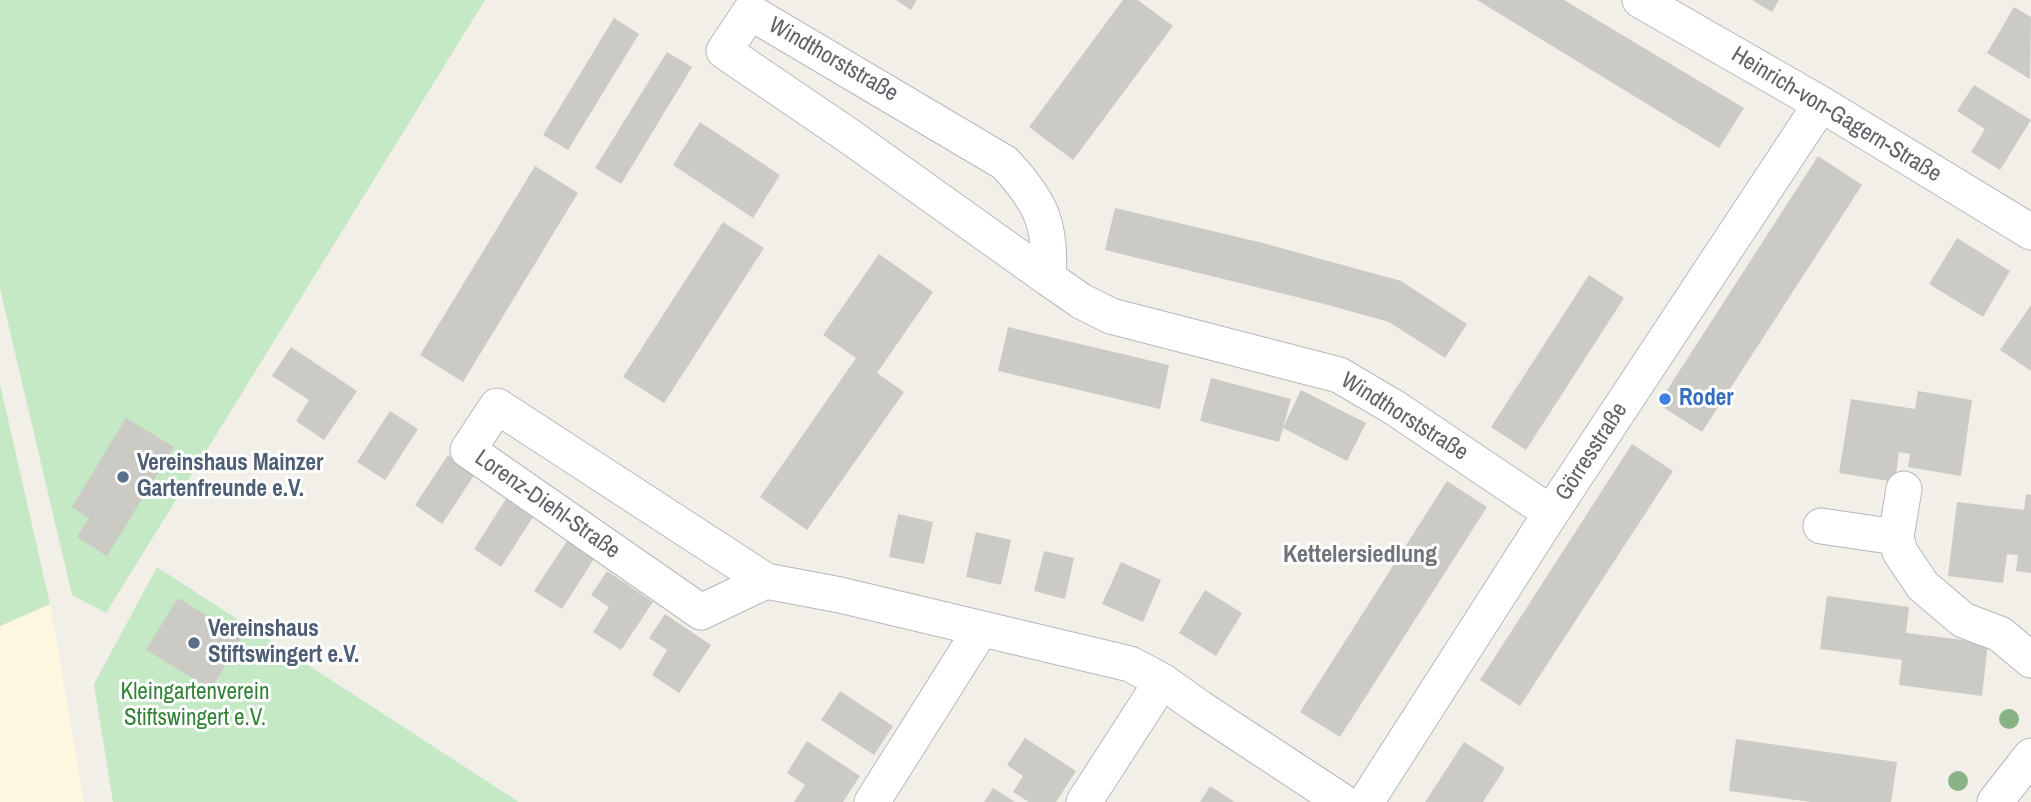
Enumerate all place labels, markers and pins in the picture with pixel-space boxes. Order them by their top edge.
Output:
place label: Roder [1679,385,1733,413]
marker: Roder [1657,391,1673,407]
place label: Vereinshaus Mainzer Gartenfreunde e.V. [137,450,323,504]
marker: Vereinshaus Mainzer Gartenfreunde e.V. [115,469,131,485]
place label: Vereinshaus Stiftswingert e.V. [208,616,359,670]
marker: Vereinshaus Stiftswingert e.V. [186,635,202,651]

